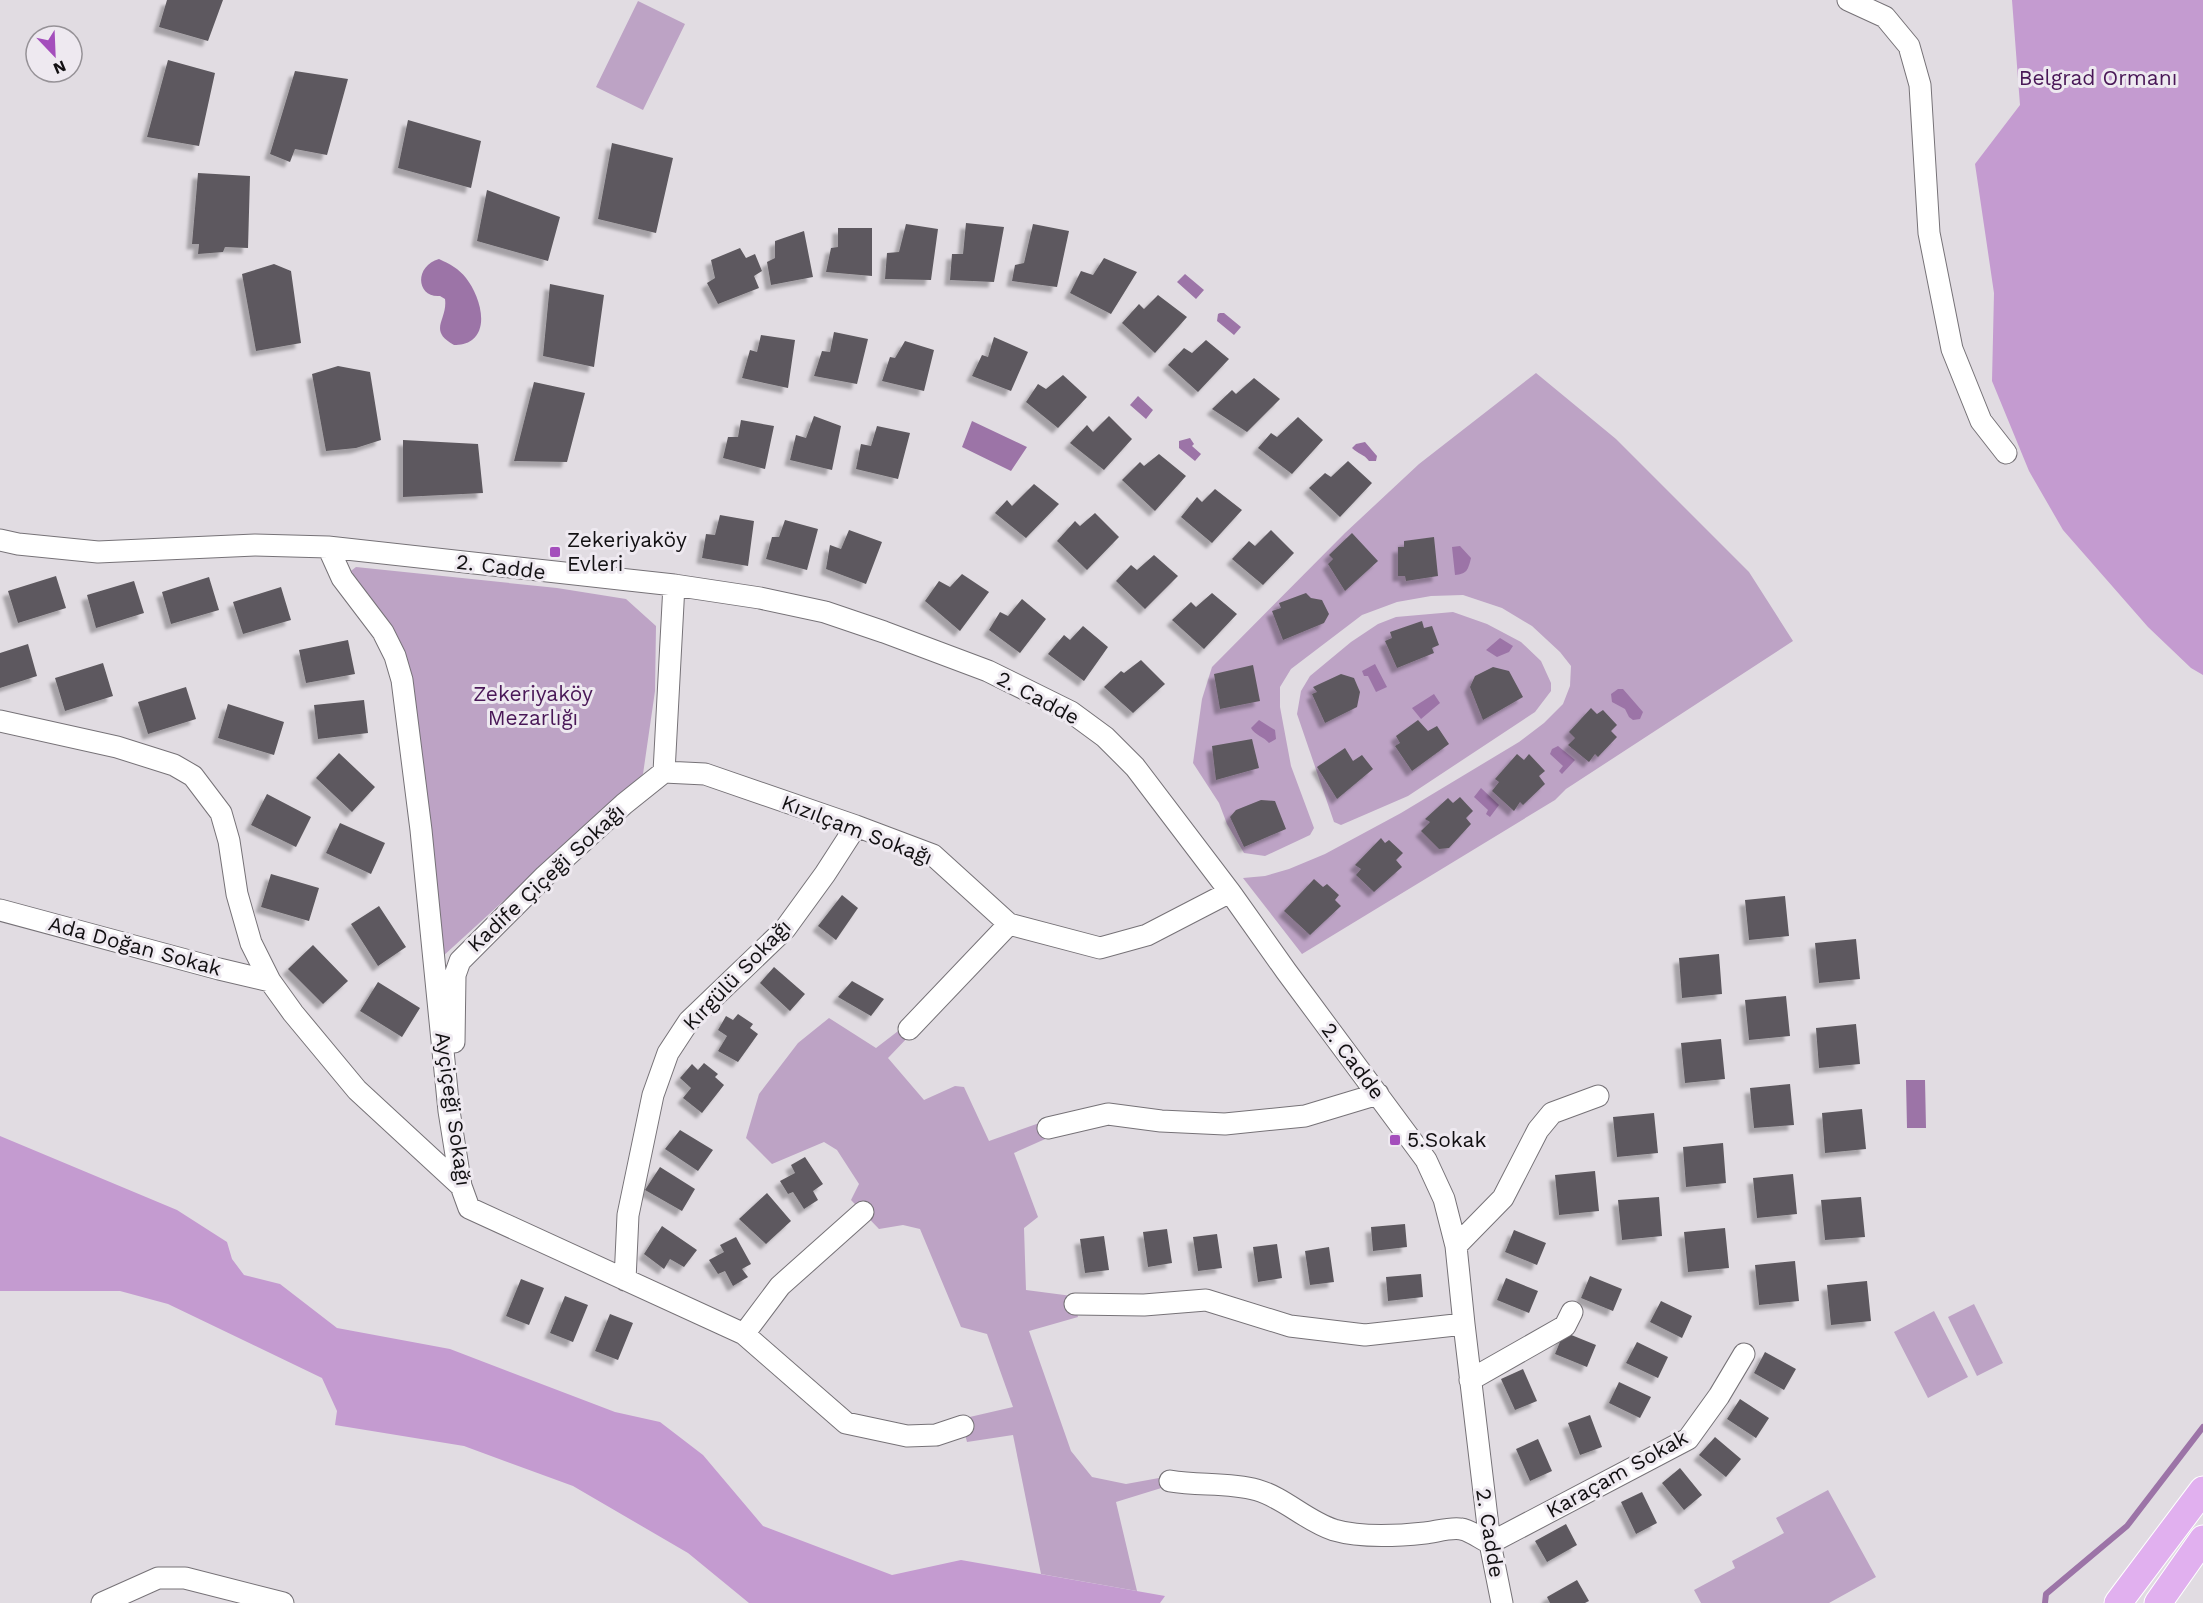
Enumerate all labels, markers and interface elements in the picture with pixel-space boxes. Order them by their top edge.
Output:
north arrow [24,24,84,84]
text: N [50,56,69,78]
park label: Belgrad Ormanı [2019,65,2177,90]
place label: Zekeriyaköy Evleri [567,527,687,576]
marker: Zekeriyaköy Evleri [548,545,562,559]
street label: 2. Cadde [455,549,547,584]
street label: 2. Cadde [993,665,1084,730]
park label: Zekeriyaköy Mezarlığı [473,681,593,730]
street label: Kızılçam Sokağı [778,789,936,870]
street label: Kadife Çiçeği Sokağı [462,798,629,957]
street label: Ada Doğan Sokak [46,910,224,981]
street label: Kırgülü Sokağı [677,914,796,1035]
street label: 2. Cadde [1316,1017,1390,1104]
street label: Ayçiçeği Sokağı [430,1030,477,1188]
place label: 5.Sokak [1407,1127,1486,1152]
marker: 5.Sokak [1388,1133,1402,1147]
street label: Karaçam Sokak [1542,1424,1692,1523]
street label: 2. Cadde [1471,1487,1510,1579]

